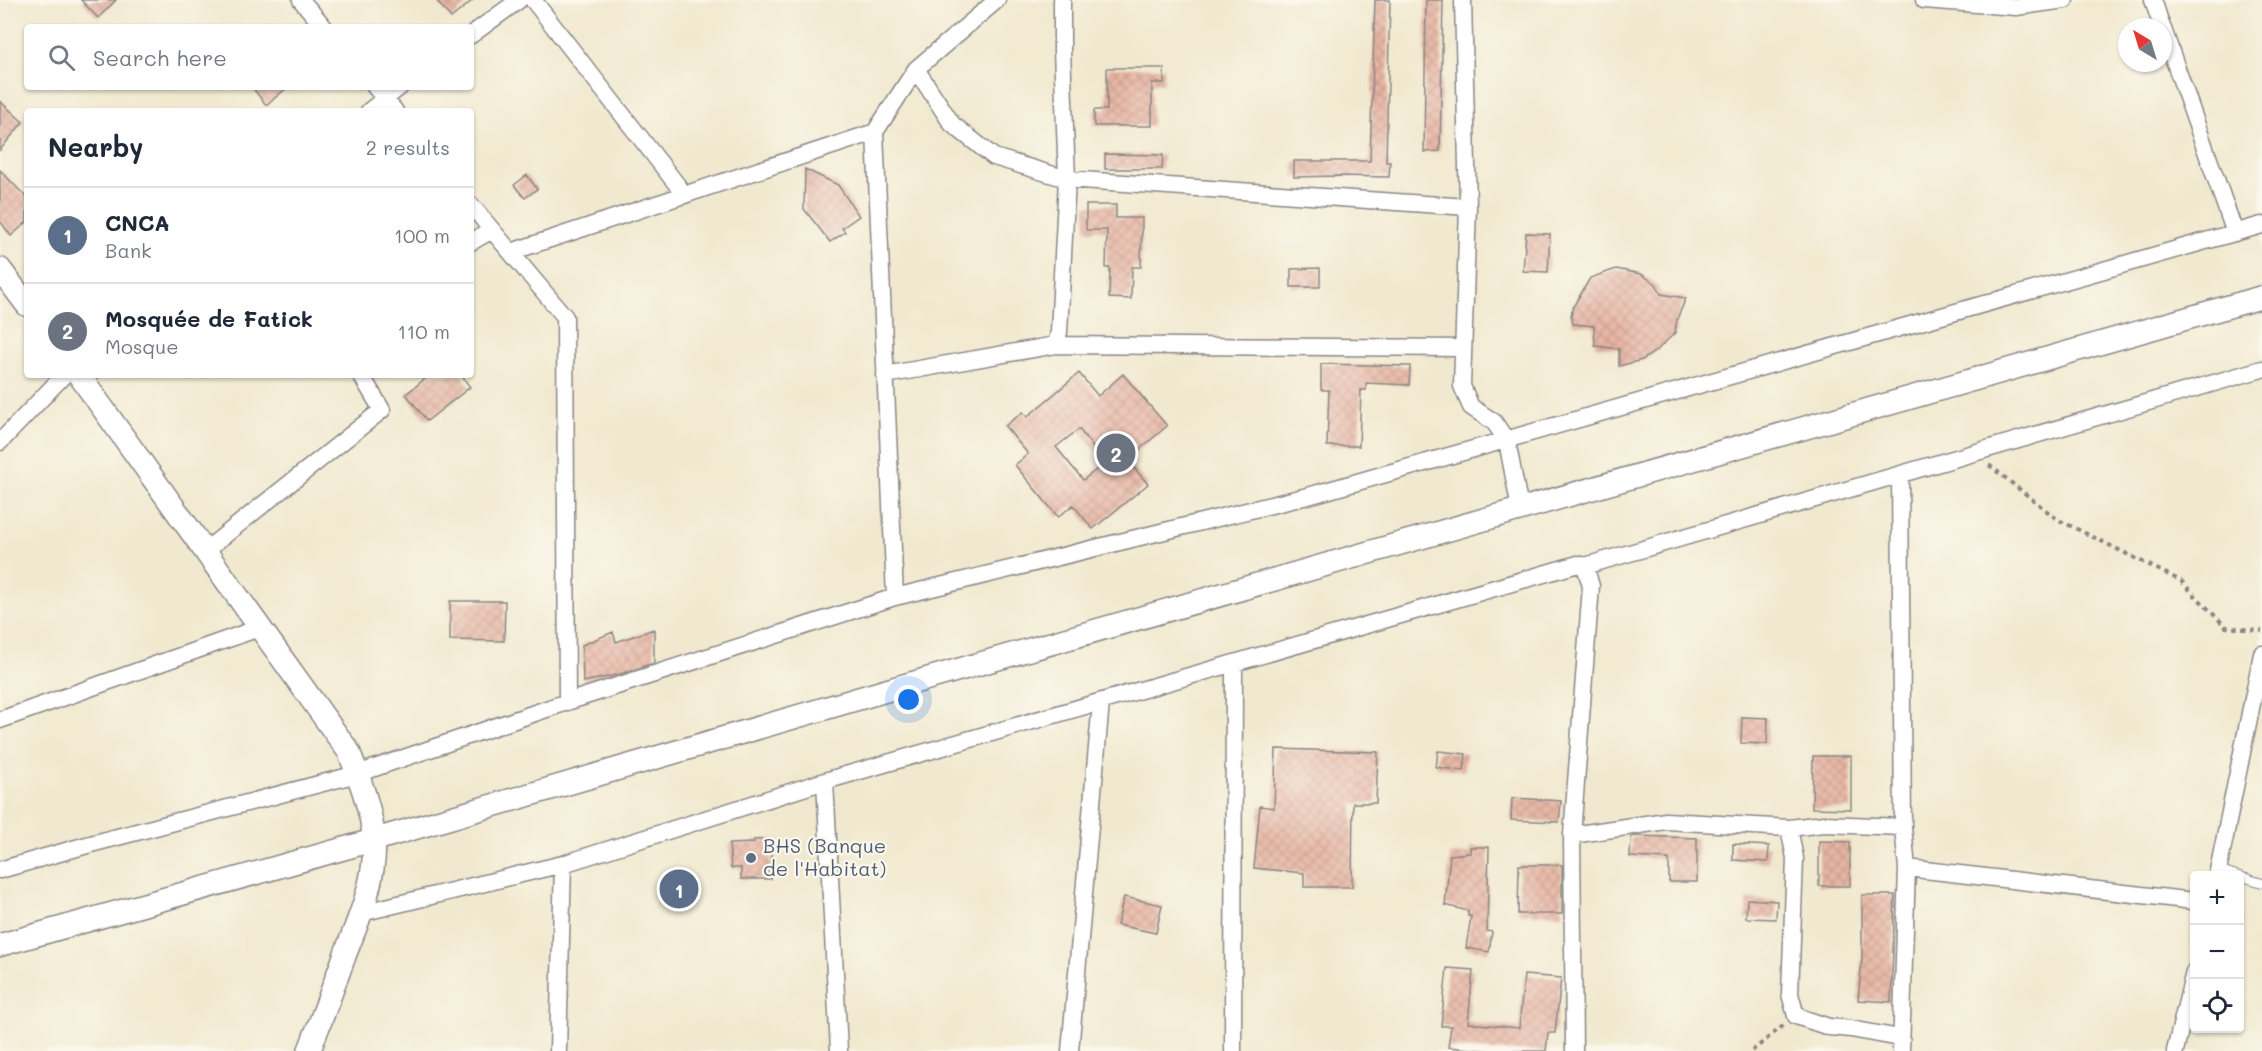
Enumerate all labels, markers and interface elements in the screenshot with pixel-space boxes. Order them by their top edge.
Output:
north arrow [2118,18,2172,72]
search box [24,24,474,90]
icon: search [45,41,78,74]
text: Search here [93,43,227,72]
text: Nearby [48,130,143,164]
text: 2 results [366,134,450,160]
text: CNCA [105,208,170,237]
text: 1 [63,222,72,248]
text: 100 m [394,222,450,248]
text: Bank [105,237,152,263]
text: Mosquée de Fatick [105,304,313,333]
text: 2 [62,318,73,344]
text: 110 m [397,318,450,344]
text: Mosque [105,333,179,359]
pin: 2 [1096,430,1136,476]
your location [894,685,923,714]
place label: BHS (Banque de l'Habitat) [763,832,886,881]
marker: BHS (Banque de l'Habitat) [744,851,758,865]
pin: 1 [660,866,698,912]
map controls [2190,871,2244,1033]
button: + [2190,871,2244,925]
button: − [2190,925,2244,979]
button: locate [2190,979,2244,1033]

